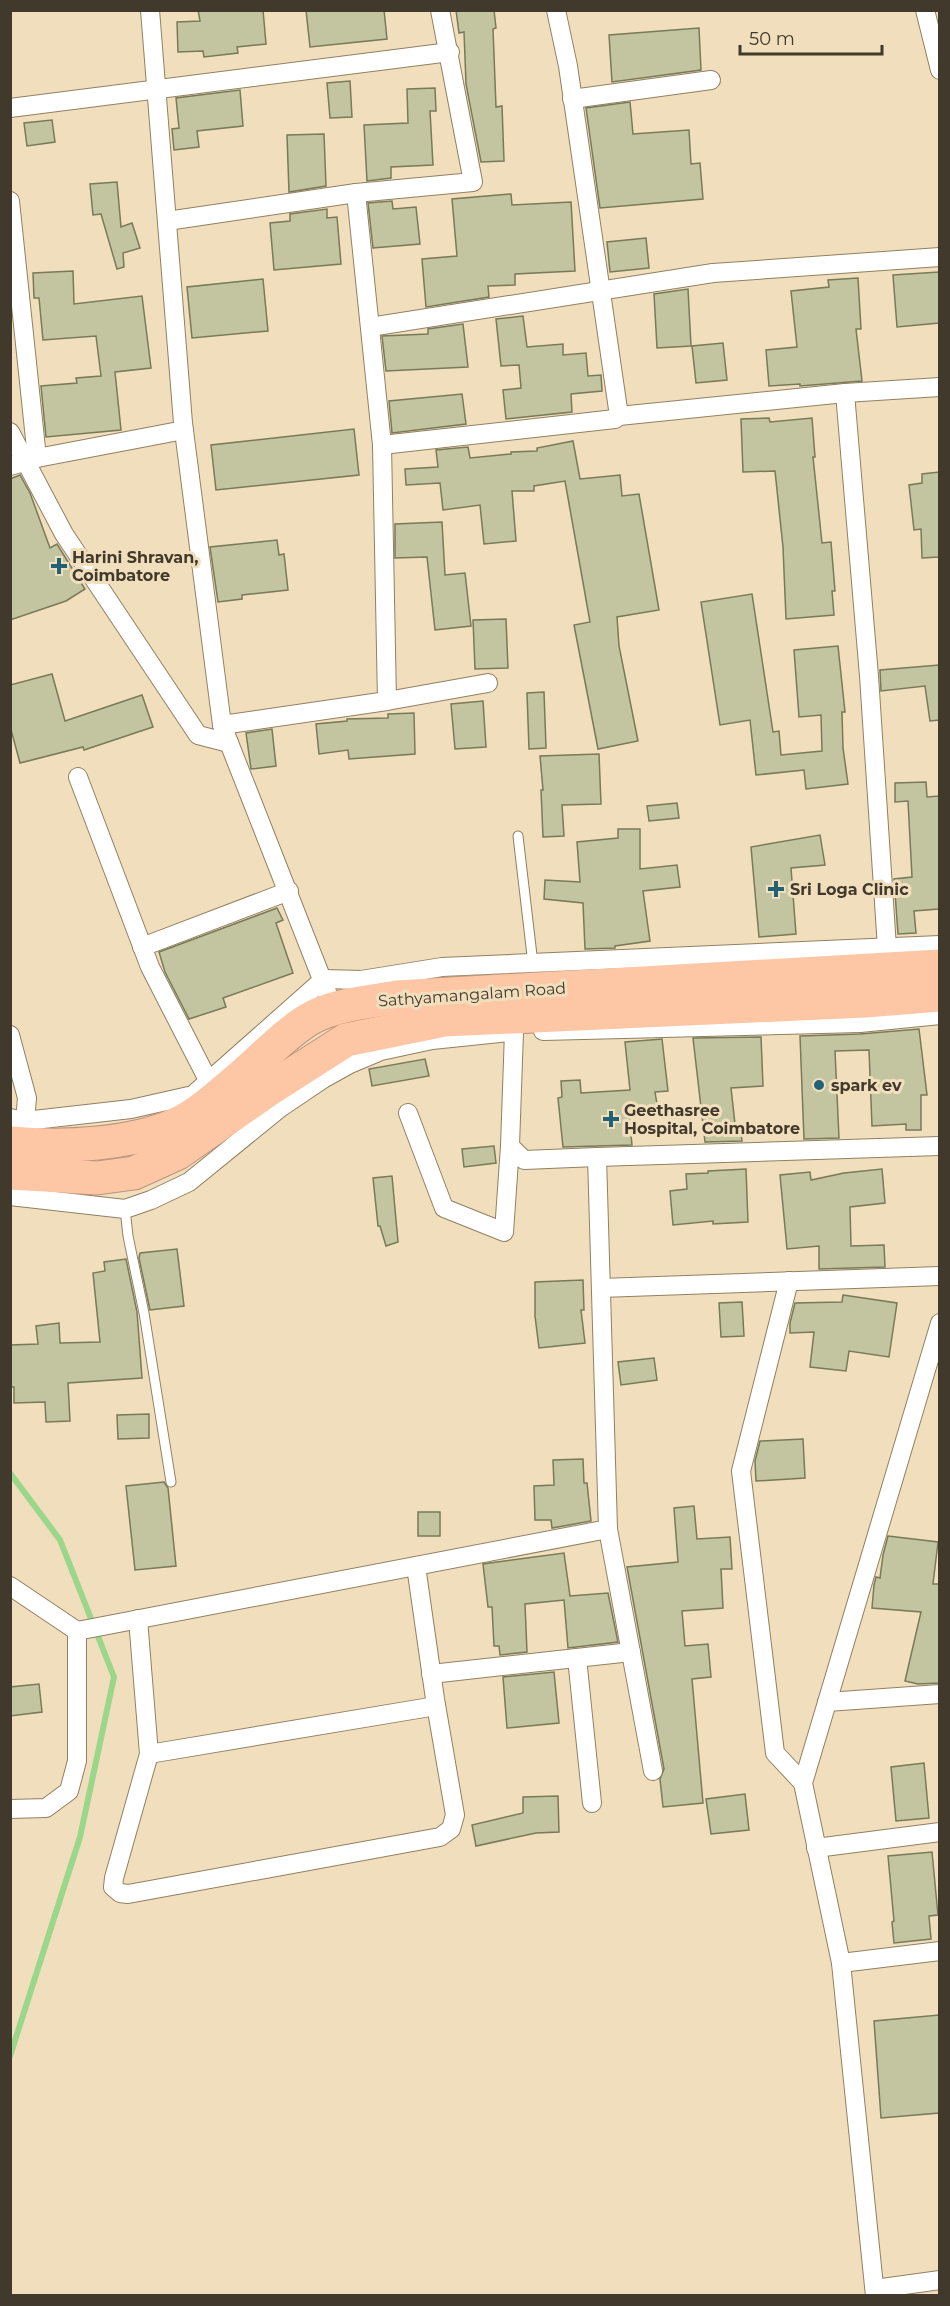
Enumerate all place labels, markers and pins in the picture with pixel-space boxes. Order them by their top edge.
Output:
place label: Harini Shravan, Coimbatore [72,548,198,585]
marker: Harini Shravan, Coimbatore [50,557,68,575]
marker: Sri Loga Clinic [767,880,785,898]
place label: Sri Loga Clinic [790,880,909,899]
place label: spark ev [831,1076,902,1095]
marker: spark ev [812,1078,826,1092]
place label: Geethasree Hospital, Coimbatore [624,1101,800,1138]
marker: Geethasree Hospital, Coimbatore [602,1110,620,1128]

